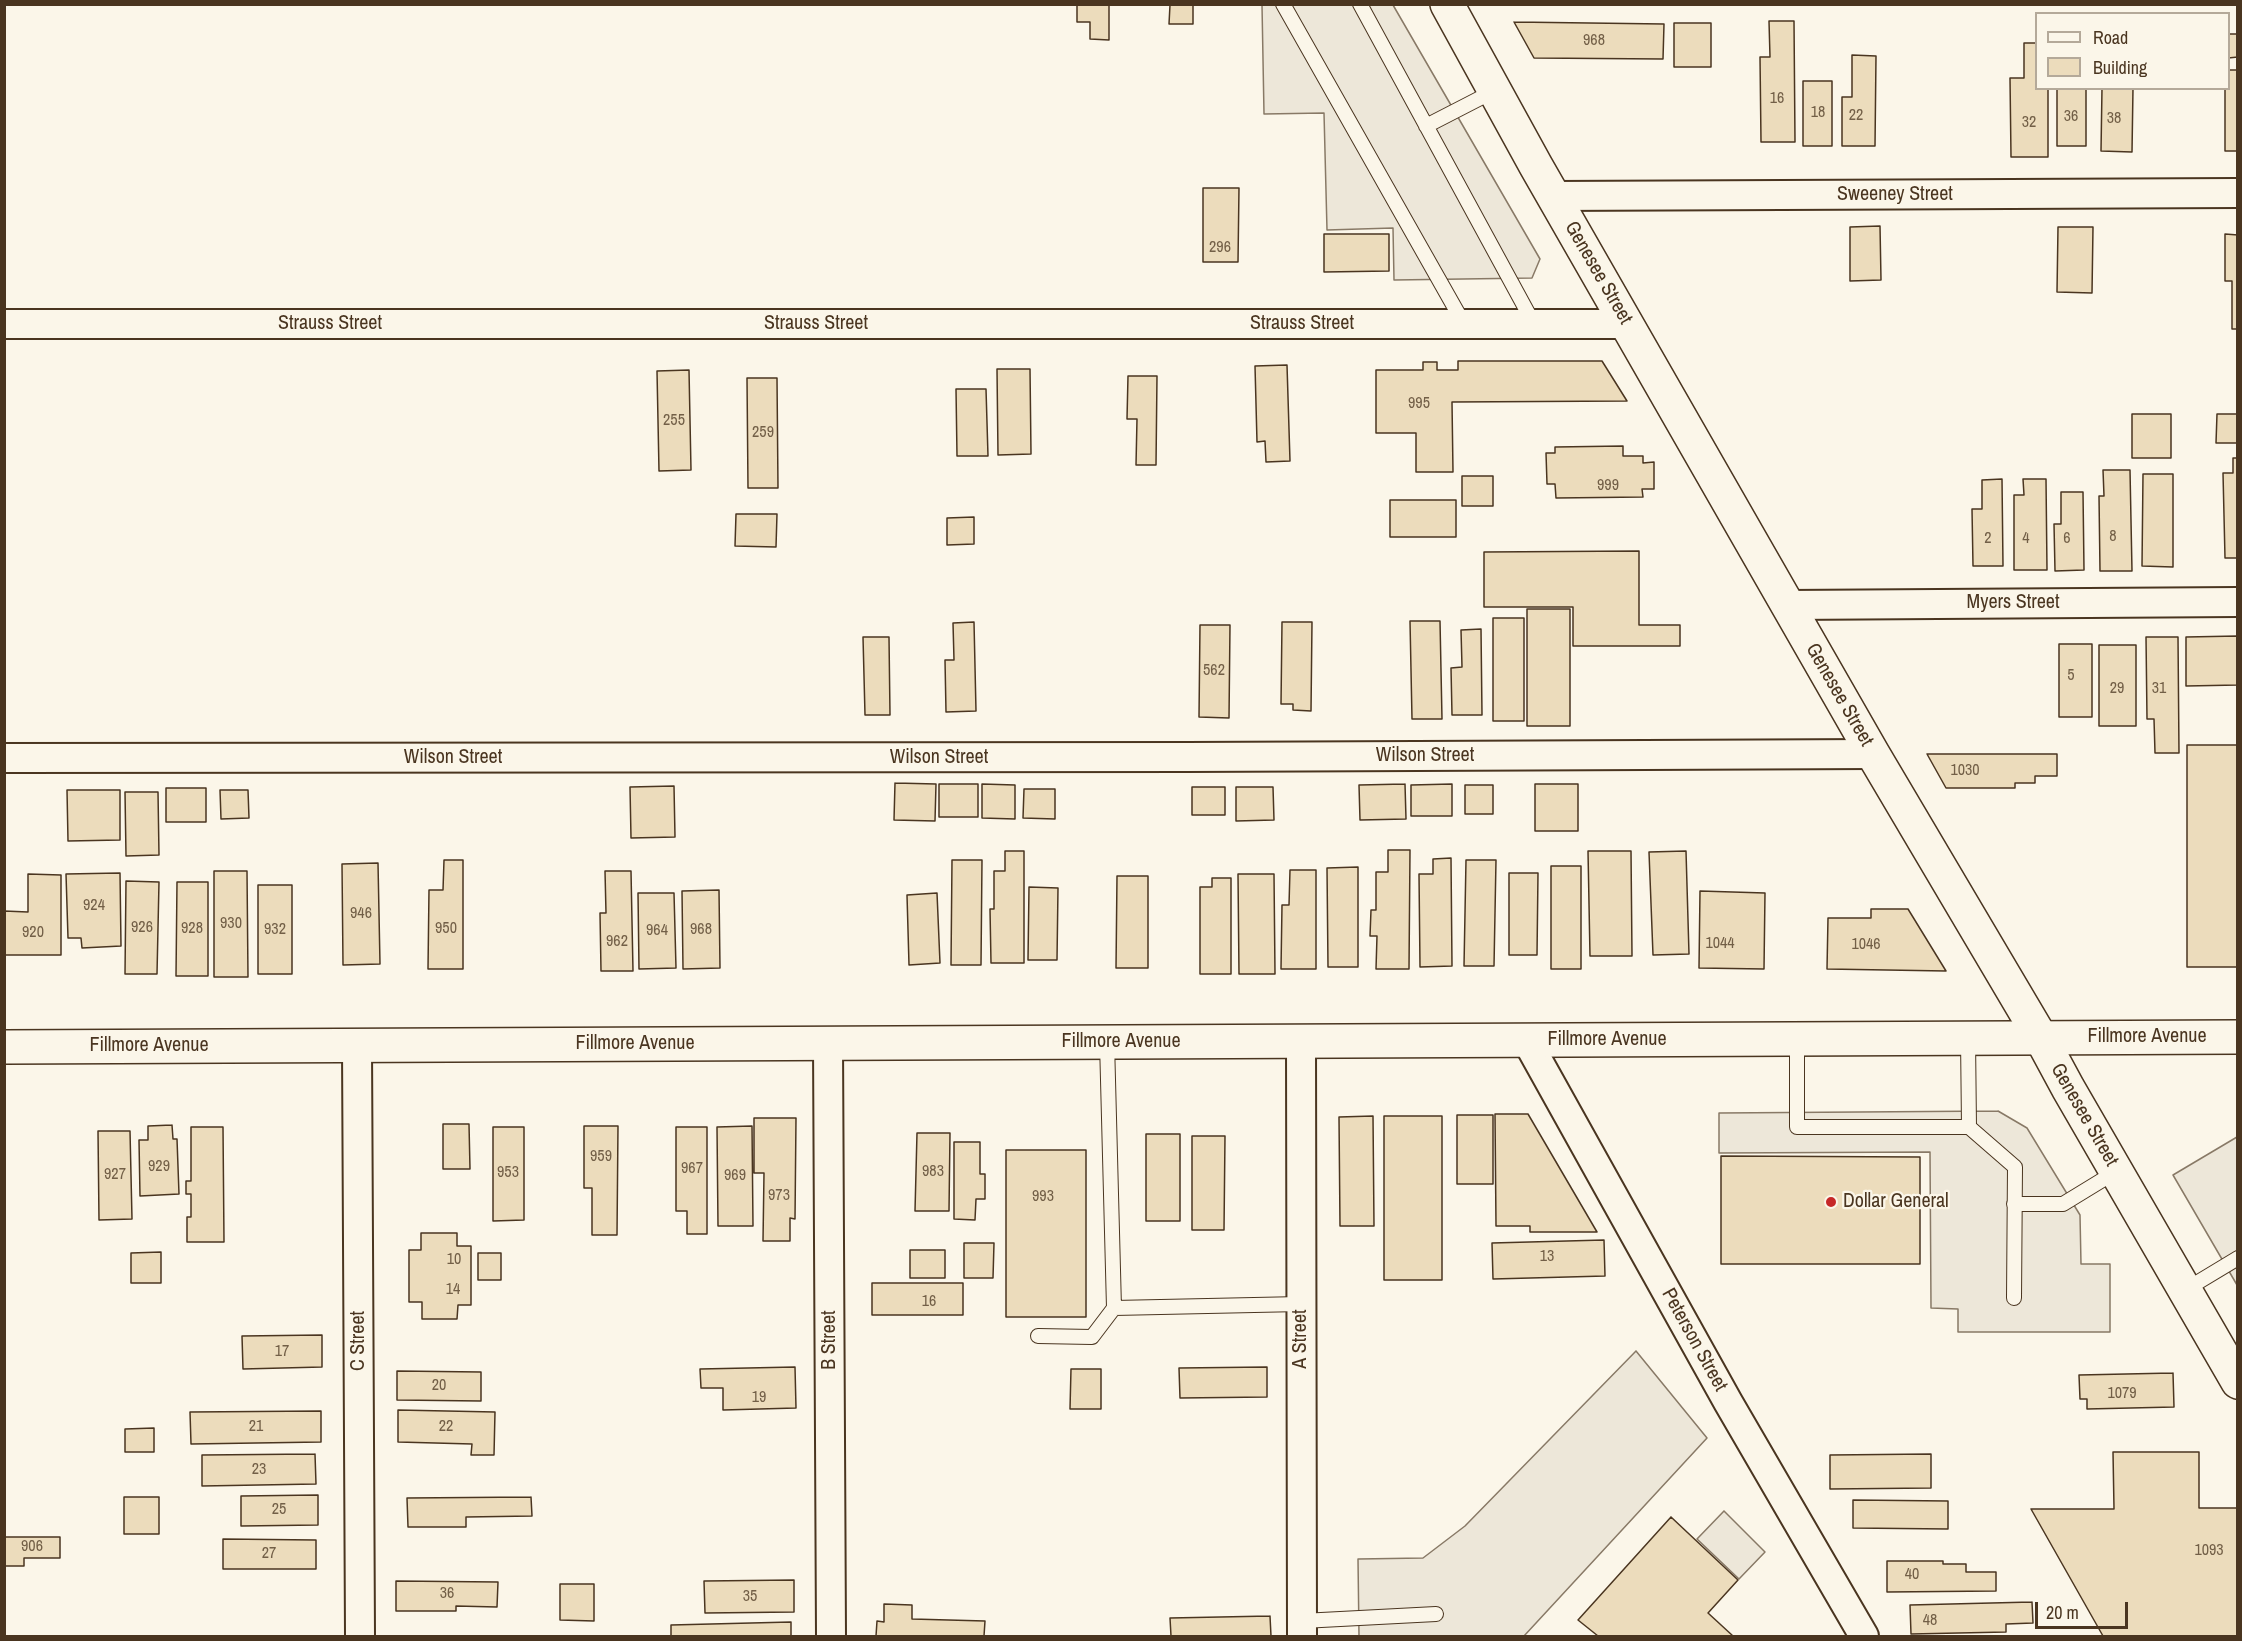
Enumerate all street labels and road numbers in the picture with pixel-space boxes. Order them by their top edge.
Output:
street label: Sweeney Street [1837,183,1953,207]
street label: Genesee Street [1559,217,1637,329]
street label: Strauss Street [278,312,382,336]
street label: Strauss Street [764,312,868,336]
street label: Strauss Street [1250,312,1354,336]
street label: Myers Street [1967,591,2059,615]
street label: Genesee Street [1800,639,1878,751]
street label: Wilson Street [1376,744,1474,768]
street label: Wilson Street [404,746,502,770]
street label: Wilson Street [890,746,988,770]
street label: Fillmore Avenue [2087,1025,2207,1049]
street label: Fillmore Avenue [1547,1028,1667,1052]
street label: Fillmore Avenue [1061,1030,1181,1054]
street label: Fillmore Avenue [575,1032,695,1056]
street label: Fillmore Avenue [89,1034,209,1058]
street label: Genesee Street [2045,1059,2123,1171]
street label: Peterson Street [1656,1284,1732,1396]
street label: A Street [1289,1309,1313,1369]
street label: B Street [818,1310,842,1370]
street label: C Street [347,1311,371,1371]

